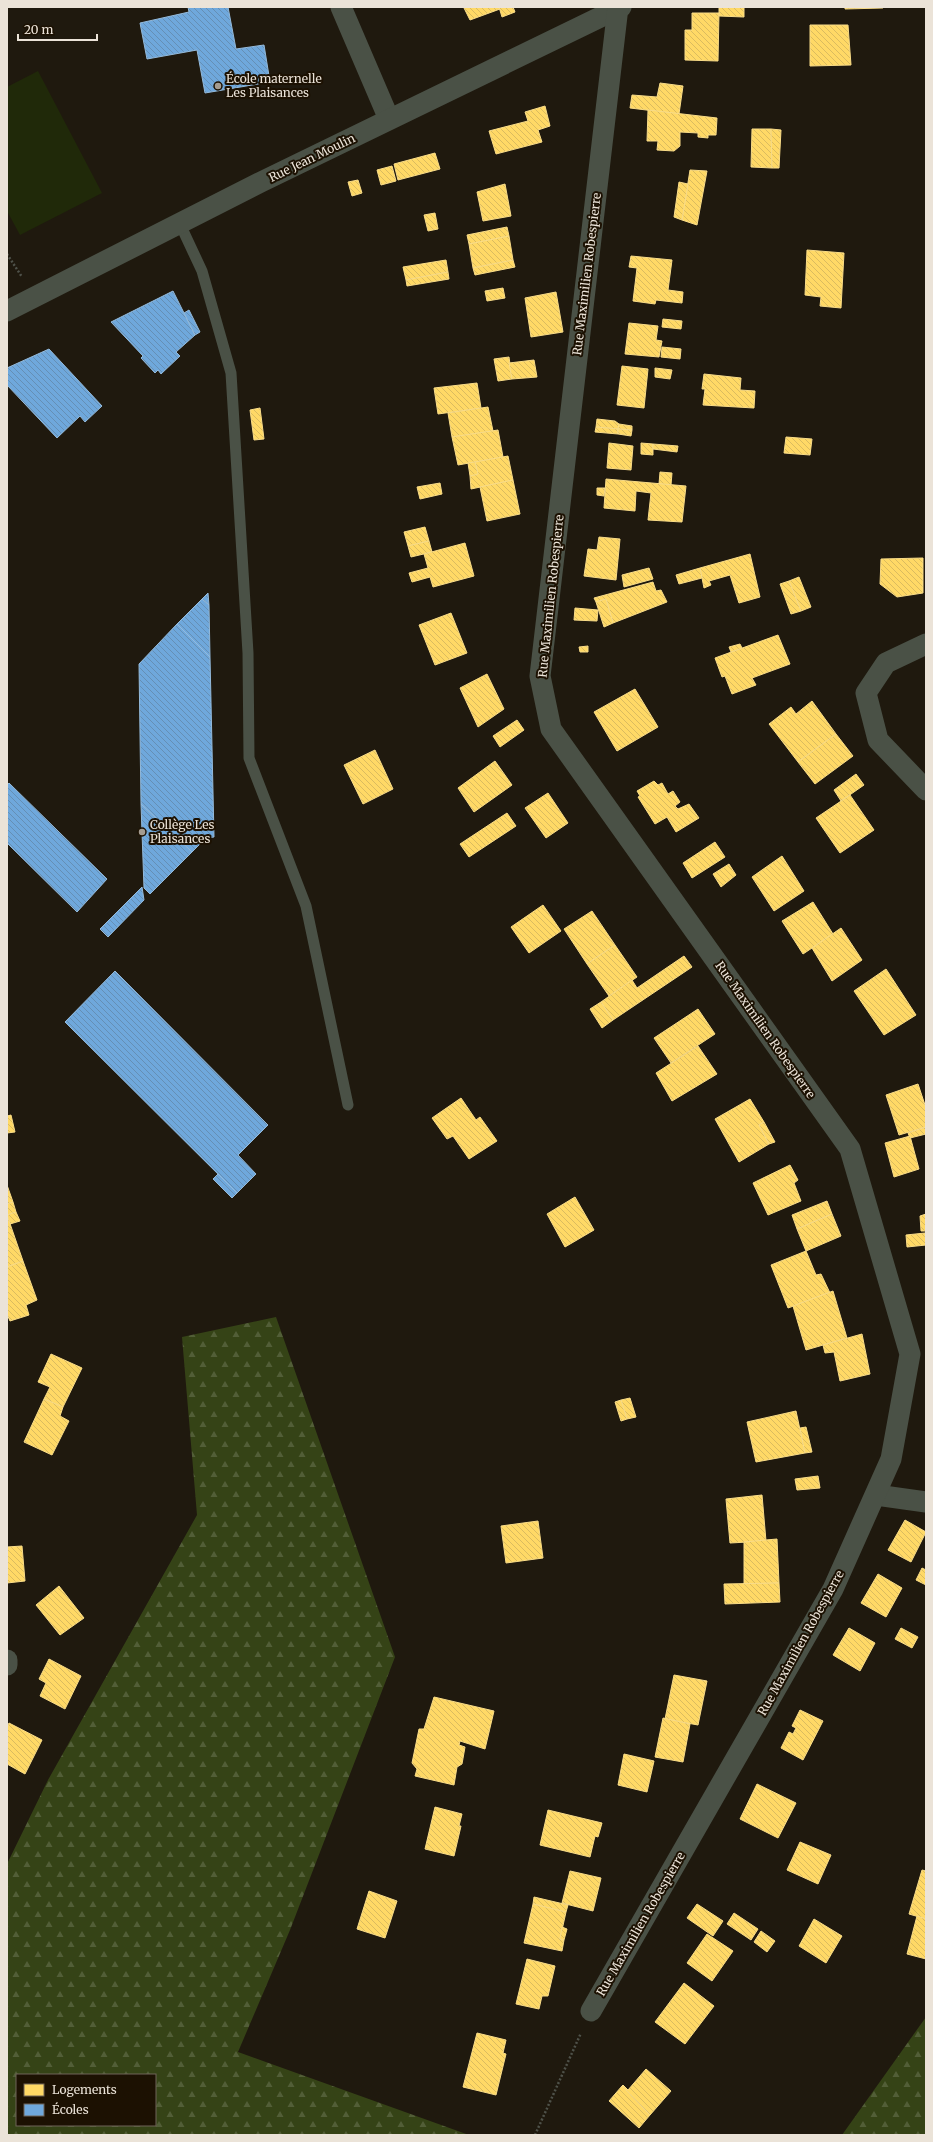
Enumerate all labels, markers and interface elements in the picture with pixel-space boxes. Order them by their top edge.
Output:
scale bar [18,16,97,42]
text: 20 m [24,22,53,37]
place label: École maternelle Les Plaisances [226,71,322,100]
marker: École maternelle Les Plaisances [213,81,223,91]
street label: Rue Jean Moulin [266,130,357,185]
street label: Rue Maximilien Robespierre [569,192,604,356]
street label: Rue Maximilien Robespierre [534,514,567,678]
place label: Collège Les Plaisances [150,817,215,846]
marker: Collège Les Plaisances [137,827,147,837]
street label: Rue Maximilien Robespierre [712,958,819,1101]
street label: Rue Maximilien Robespierre [754,1567,847,1718]
street label: Rue Maximilien Robespierre [593,1849,688,1998]
legend [16,2074,156,2126]
text: Logements [52,2082,117,2097]
text: Écoles [52,2102,89,2117]

